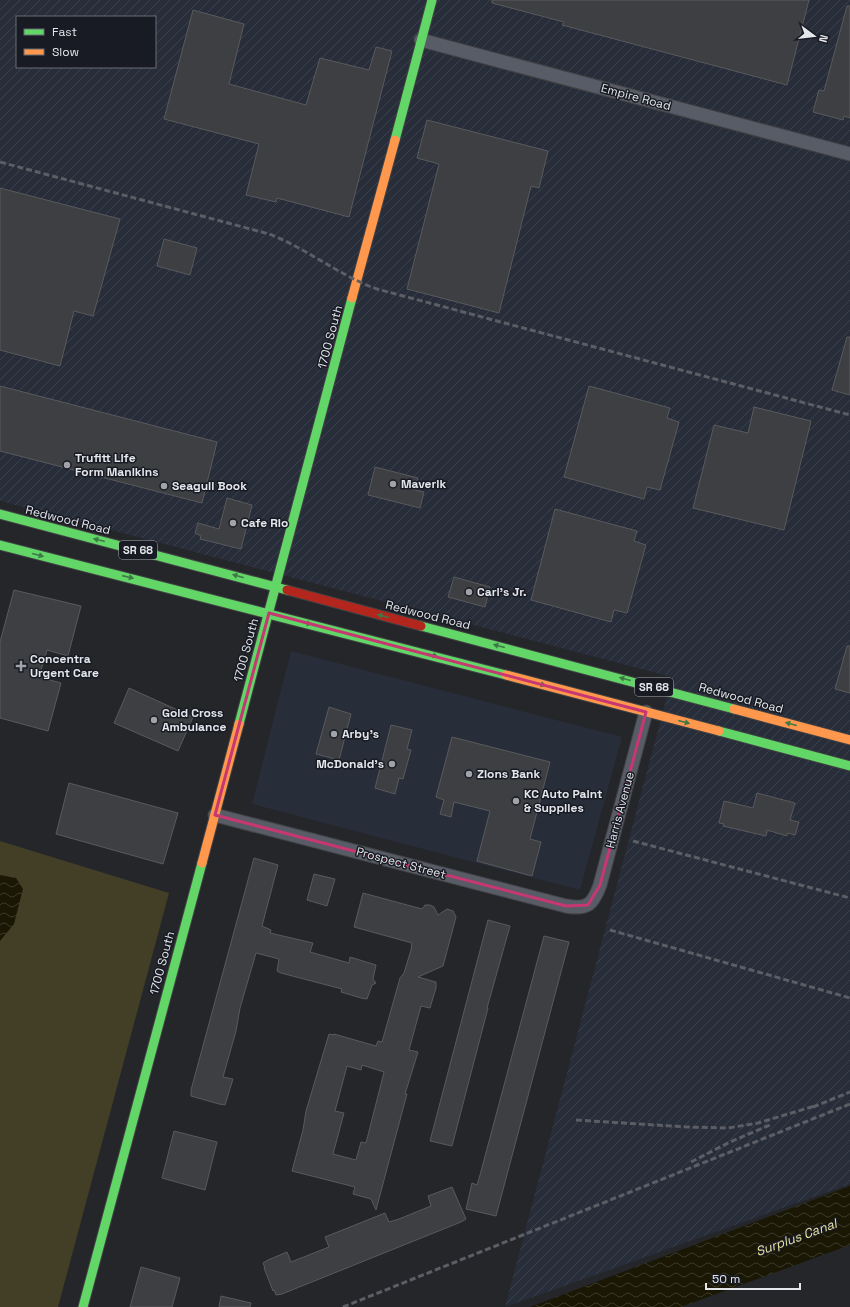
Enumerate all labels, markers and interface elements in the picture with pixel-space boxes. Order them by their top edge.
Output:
legend [16,16,156,68]
north arrow [794,16,834,56]
text: Fast [52,24,77,40]
text: N [816,33,831,44]
text: Slow [52,44,79,60]
street label: Empire Road [599,80,673,114]
street label: 1700 South [314,303,346,371]
place label: Trufitt Life Form Manikins [75,450,159,480]
marker: Trufitt Life Form Manikins [62,460,72,470]
place label: Maverik [401,476,446,492]
place label: Seagull Book [172,478,247,494]
marker: Maverik [388,479,398,489]
marker: Seagull Book [159,481,169,491]
street label: Redwood Road [24,502,112,538]
place label: Cafe Rio [241,515,288,531]
marker: Cafe Rio [228,518,238,528]
one-way arrow [92,537,104,543]
road number: SR 68 [119,541,157,559]
one-way arrow [31,552,44,558]
one-way arrow [232,573,244,579]
one-way arrow [122,575,134,581]
place label: Carl's Jr. [477,584,527,600]
marker: Carl's Jr. [464,587,474,597]
street label: Redwood Road [384,597,472,633]
one-way arrow [377,613,389,619]
street label: 1700 South [230,616,262,684]
one-way arrow [300,620,312,626]
one-way arrow [493,643,505,649]
place label: Concentra Urgent Care [30,651,99,681]
one-way arrow [426,653,438,659]
marker: Concentra Urgent Care [15,660,27,672]
one-way arrow [619,676,631,682]
road number: SR 68 [635,678,673,696]
street label: Redwood Road [697,679,785,717]
one-way arrow [534,681,546,687]
place label: Gold Cross Ambulance [162,705,226,735]
marker: Gold Cross Ambulance [149,715,159,725]
one-way arrow [678,719,690,725]
one-way arrow [785,721,797,727]
place label: Arby's [342,726,379,742]
marker: Arby's [329,729,339,739]
place label: McDonald's [316,756,384,772]
marker: McDonald's [387,759,397,769]
place label: Zions Bank [477,766,540,782]
marker: Zions Bank [464,769,474,779]
street label: Harris Avenue [602,770,638,850]
place label: KC Auto Paint & Supplies [524,786,602,816]
marker: KC Auto Paint & Supplies [511,796,521,806]
street label: Prospect Street [354,843,448,883]
street label: 1700 South [146,929,178,997]
water label: Surplus Canal [753,1214,841,1260]
scale bar [706,1265,800,1291]
text: 50 m [712,1271,740,1287]

